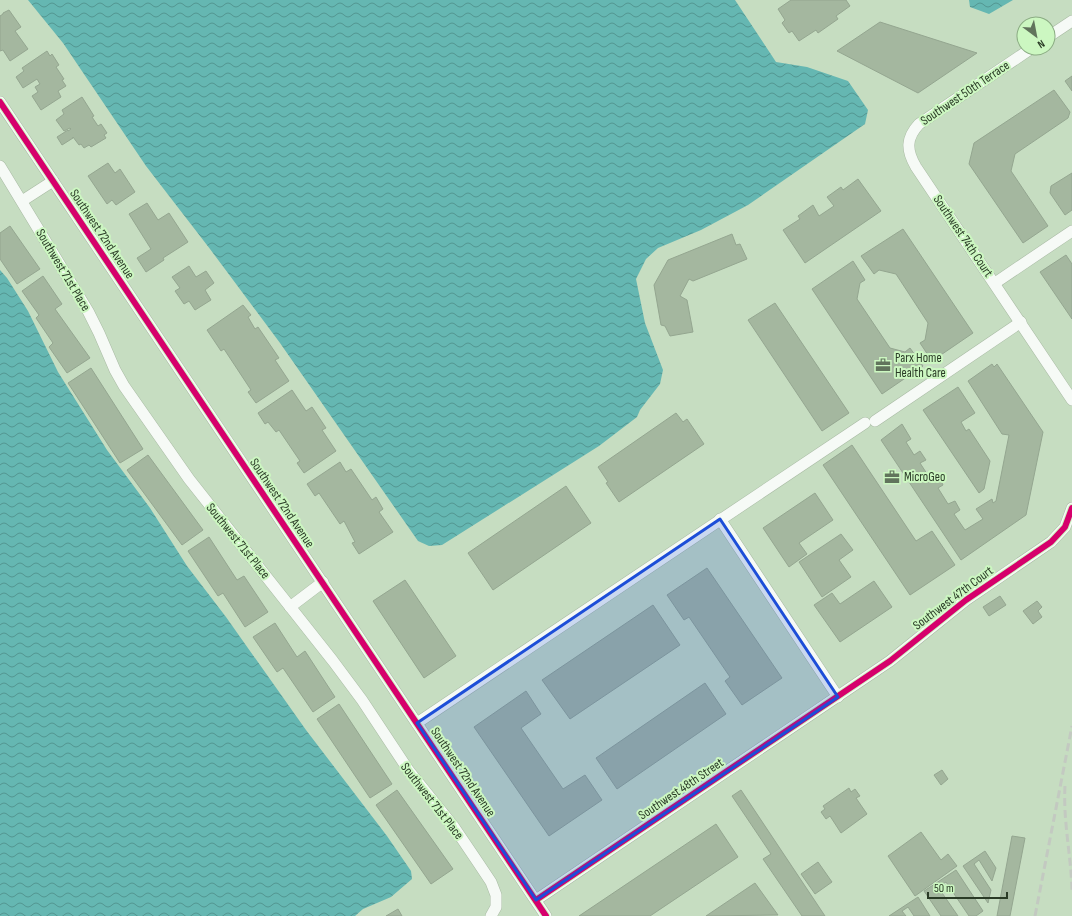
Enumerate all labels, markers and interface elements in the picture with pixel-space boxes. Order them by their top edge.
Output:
north arrow [1016,16,1056,56]
text: N [1035,37,1047,51]
street label: Southwest 50th Terrace [917,57,1013,129]
street label: Southwest 72nd Avenue [66,186,138,282]
street label: Southwest 74th Court [930,192,996,280]
street label: Southwest 71st Place [32,226,94,314]
place label: Parx Home Health Care [895,350,946,381]
office icon: Parx Home Health Care [874,356,892,374]
street label: Southwest 72nd Avenue [246,455,318,551]
office icon: MicroGeo [883,468,901,486]
place label: MicroGeo [904,469,945,485]
street label: Southwest 71st Place [203,500,273,582]
street label: Southwest 47th Court [910,563,996,633]
street label: Southwest 72nd Avenue [427,724,499,820]
street label: Southwest 48th Street [635,755,727,823]
street label: Southwest 71st Place [397,759,467,843]
scale bar [928,874,1007,900]
text: 50 m [934,881,954,896]

